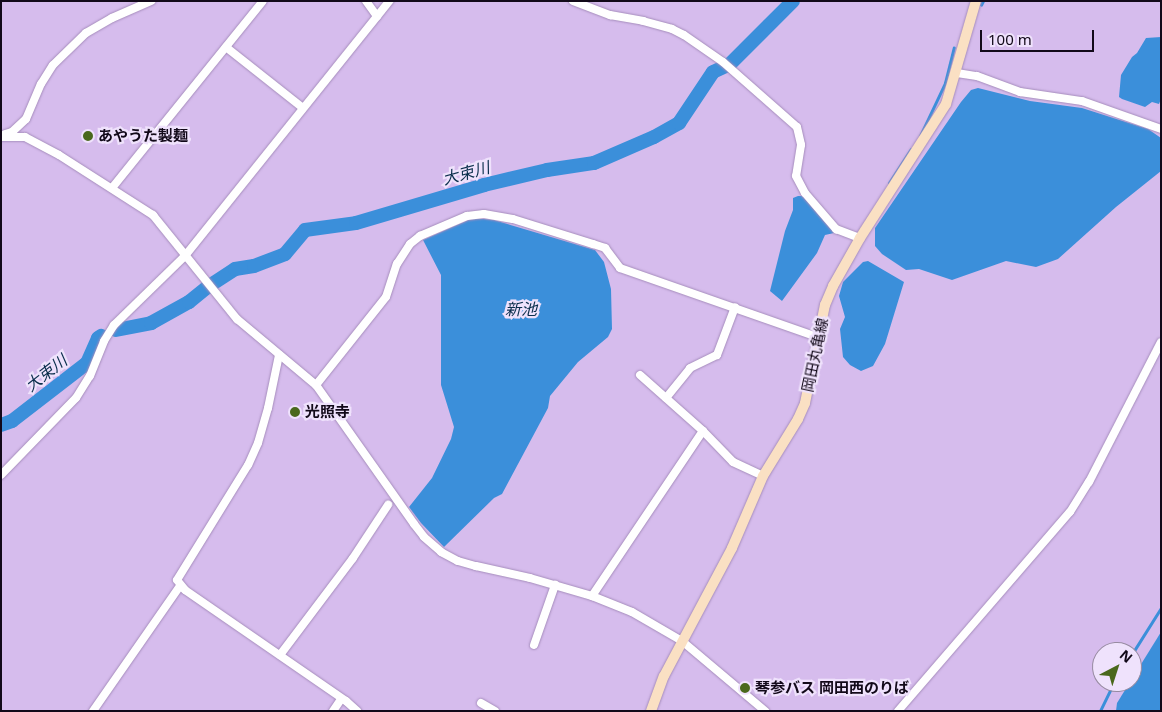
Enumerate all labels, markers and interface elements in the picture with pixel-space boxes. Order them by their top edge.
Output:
scale bar [982,20,1096,52]
text: 100 m [988,29,1032,49]
place label: あやうた製麺 [98,127,188,145]
marker: あやうた製麺 [82,130,94,142]
water label: 大束川 [440,158,492,188]
water label: 新池 [505,299,537,319]
street label: 岡田丸亀線 [798,316,832,394]
water label: 大束川 [21,351,71,395]
place label: 光照寺 [305,403,350,421]
marker: 光照寺 [289,406,301,418]
north arrow [1092,642,1142,692]
text: N [1116,645,1137,667]
place label: 琴参バス 岡田西のりば [755,679,909,697]
marker: 琴参バス 岡田西のりば [739,682,751,694]

